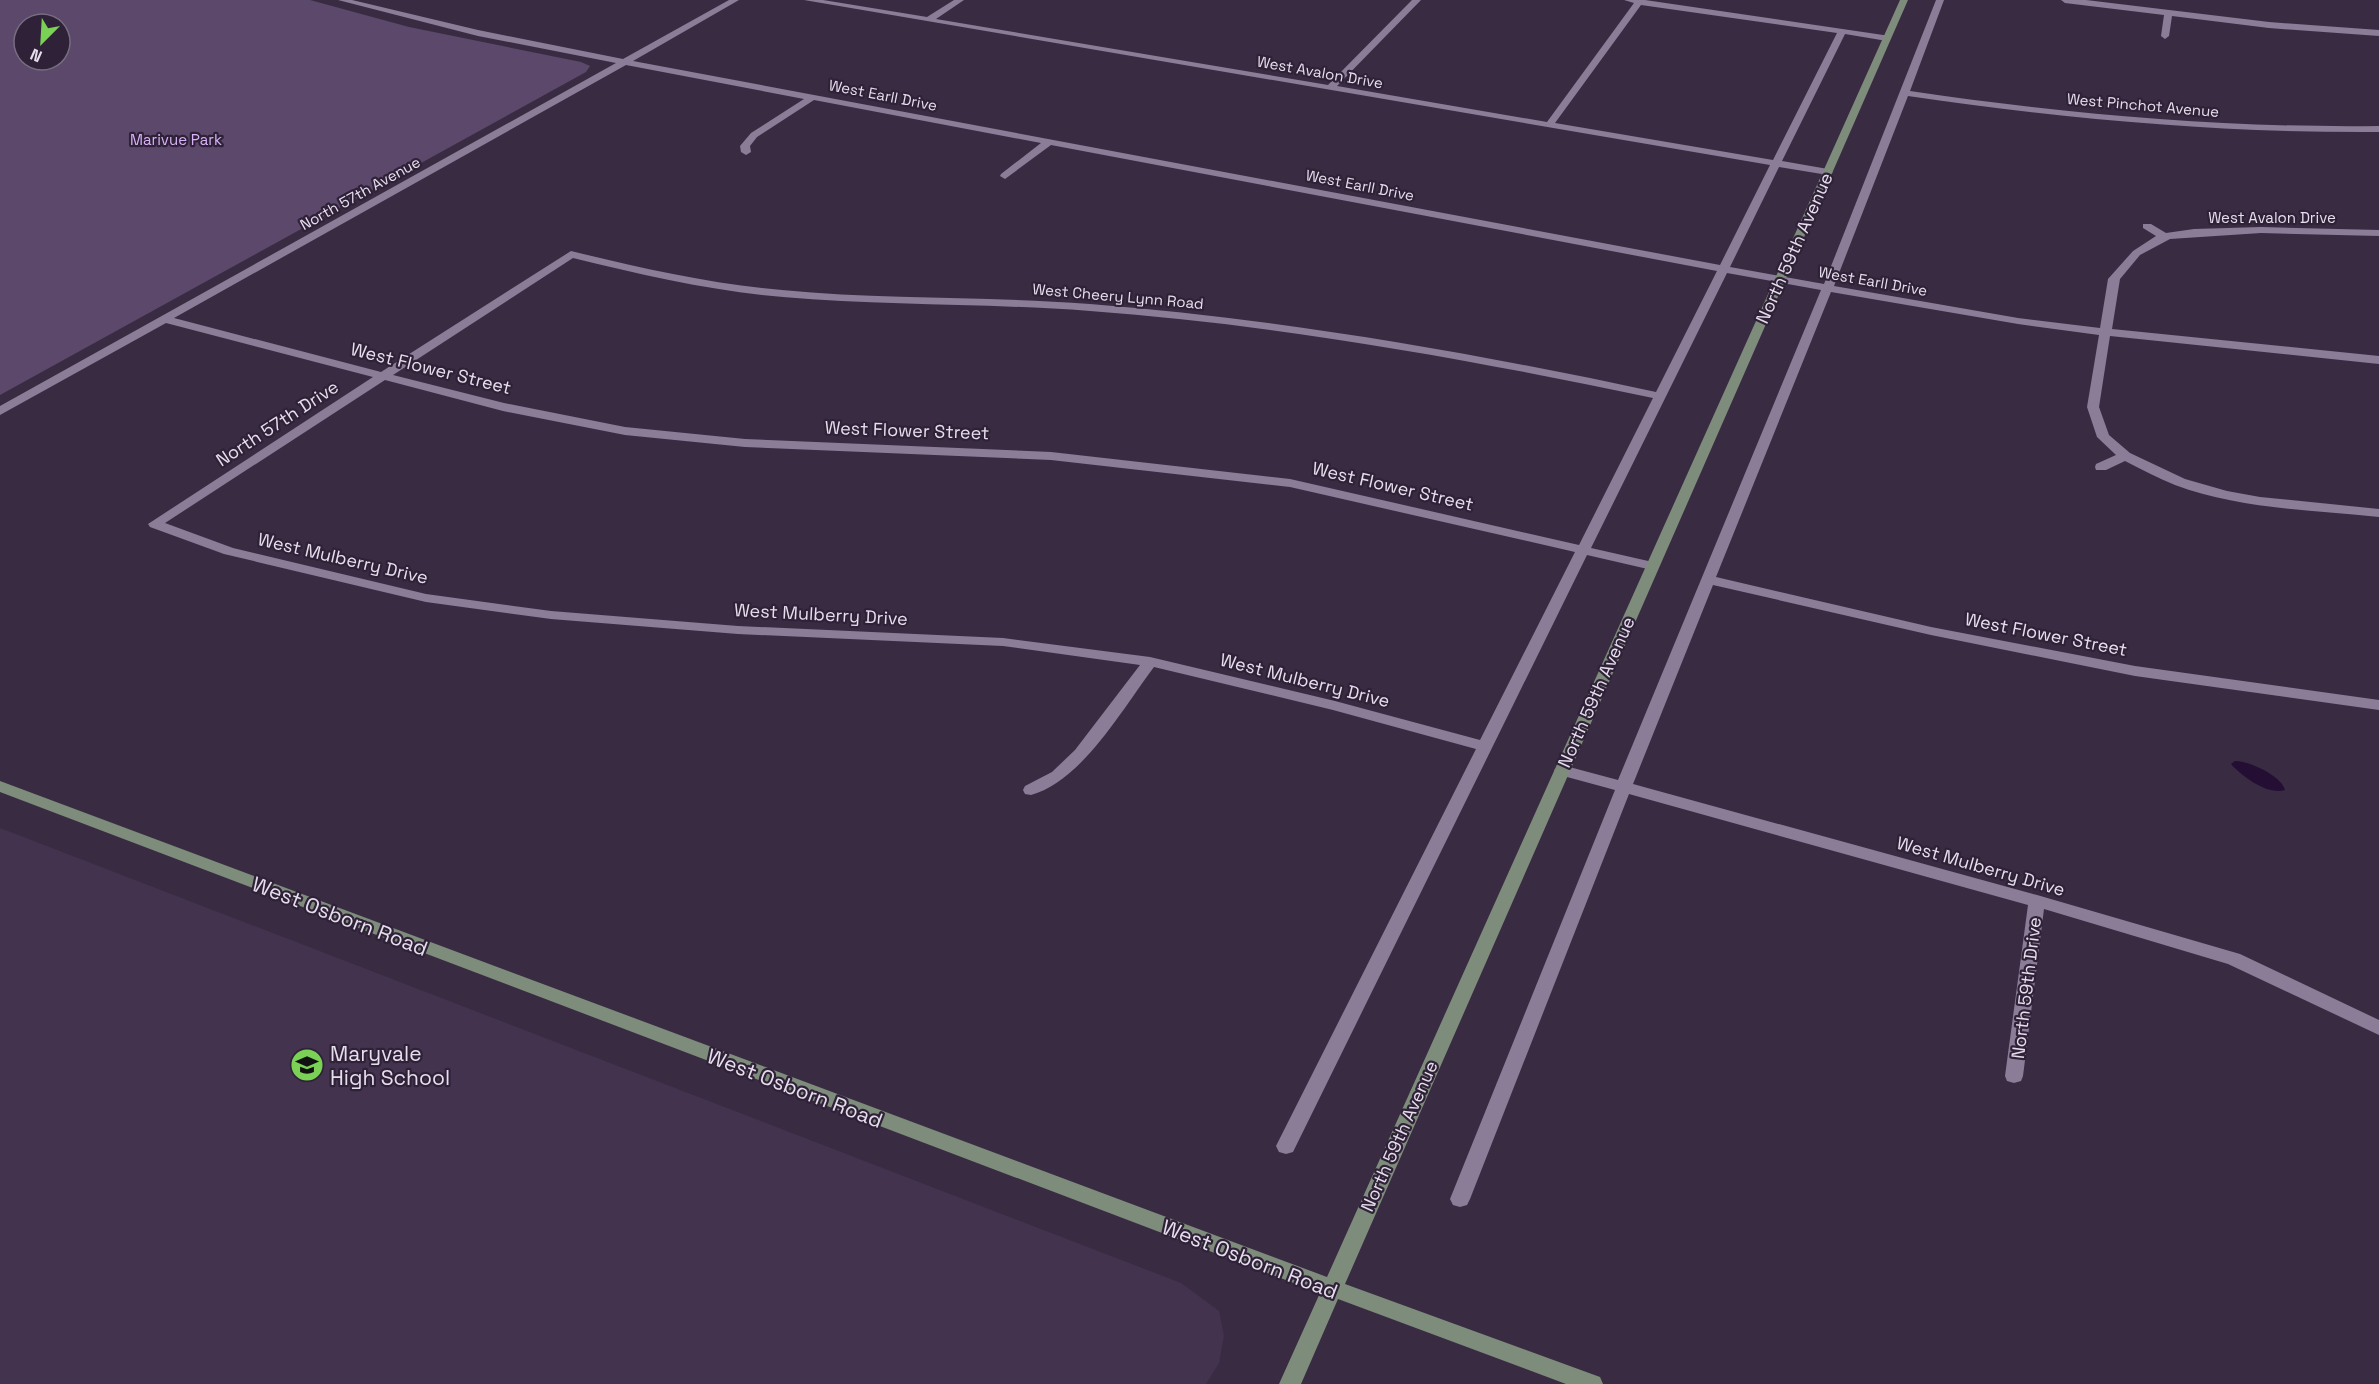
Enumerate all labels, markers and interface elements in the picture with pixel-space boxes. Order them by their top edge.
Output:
north arrow [12,12,72,72]
text: N [27,43,45,67]
street label: West Avalon Drive [1255,52,1385,92]
street label: West Earll Drive [827,75,939,115]
street label: West Pinchot Avenue [2066,89,2220,121]
park label: Marivue Park [130,130,222,149]
street label: North 57th Avenue [296,152,424,234]
street label: West Earll Drive [1304,165,1416,205]
street label: North 59th Avenue [1750,169,1838,327]
street label: West Avalon Drive [2208,208,2336,227]
street label: West Earll Drive [1817,262,1929,300]
street label: West Cheery Lynn Road [1032,279,1204,313]
street label: West Flower Street [348,337,514,399]
street label: North 57th Drive [211,375,343,471]
street label: West Flower Street [824,416,990,444]
street label: West Flower Street [1310,456,1476,516]
street label: West Mulberry Drive [256,527,430,589]
street label: West Mulberry Drive [734,598,908,630]
street label: West Flower Street [1963,607,2129,661]
street label: North 59th Avenue [1552,613,1640,771]
street label: West Mulberry Drive [1218,648,1392,712]
street label: West Mulberry Drive [1894,831,2068,901]
street label: West Osborn Road [248,870,432,962]
street label: North 59th Drive [2006,916,2046,1060]
place label: Maryvale High School [330,1040,450,1091]
street label: West Osborn Road [703,1042,887,1134]
school or university icon: Maryvale High School [289,1047,325,1083]
street label: North 59th Avenue [1355,1057,1443,1215]
street label: West Osborn Road [1158,1213,1342,1305]

